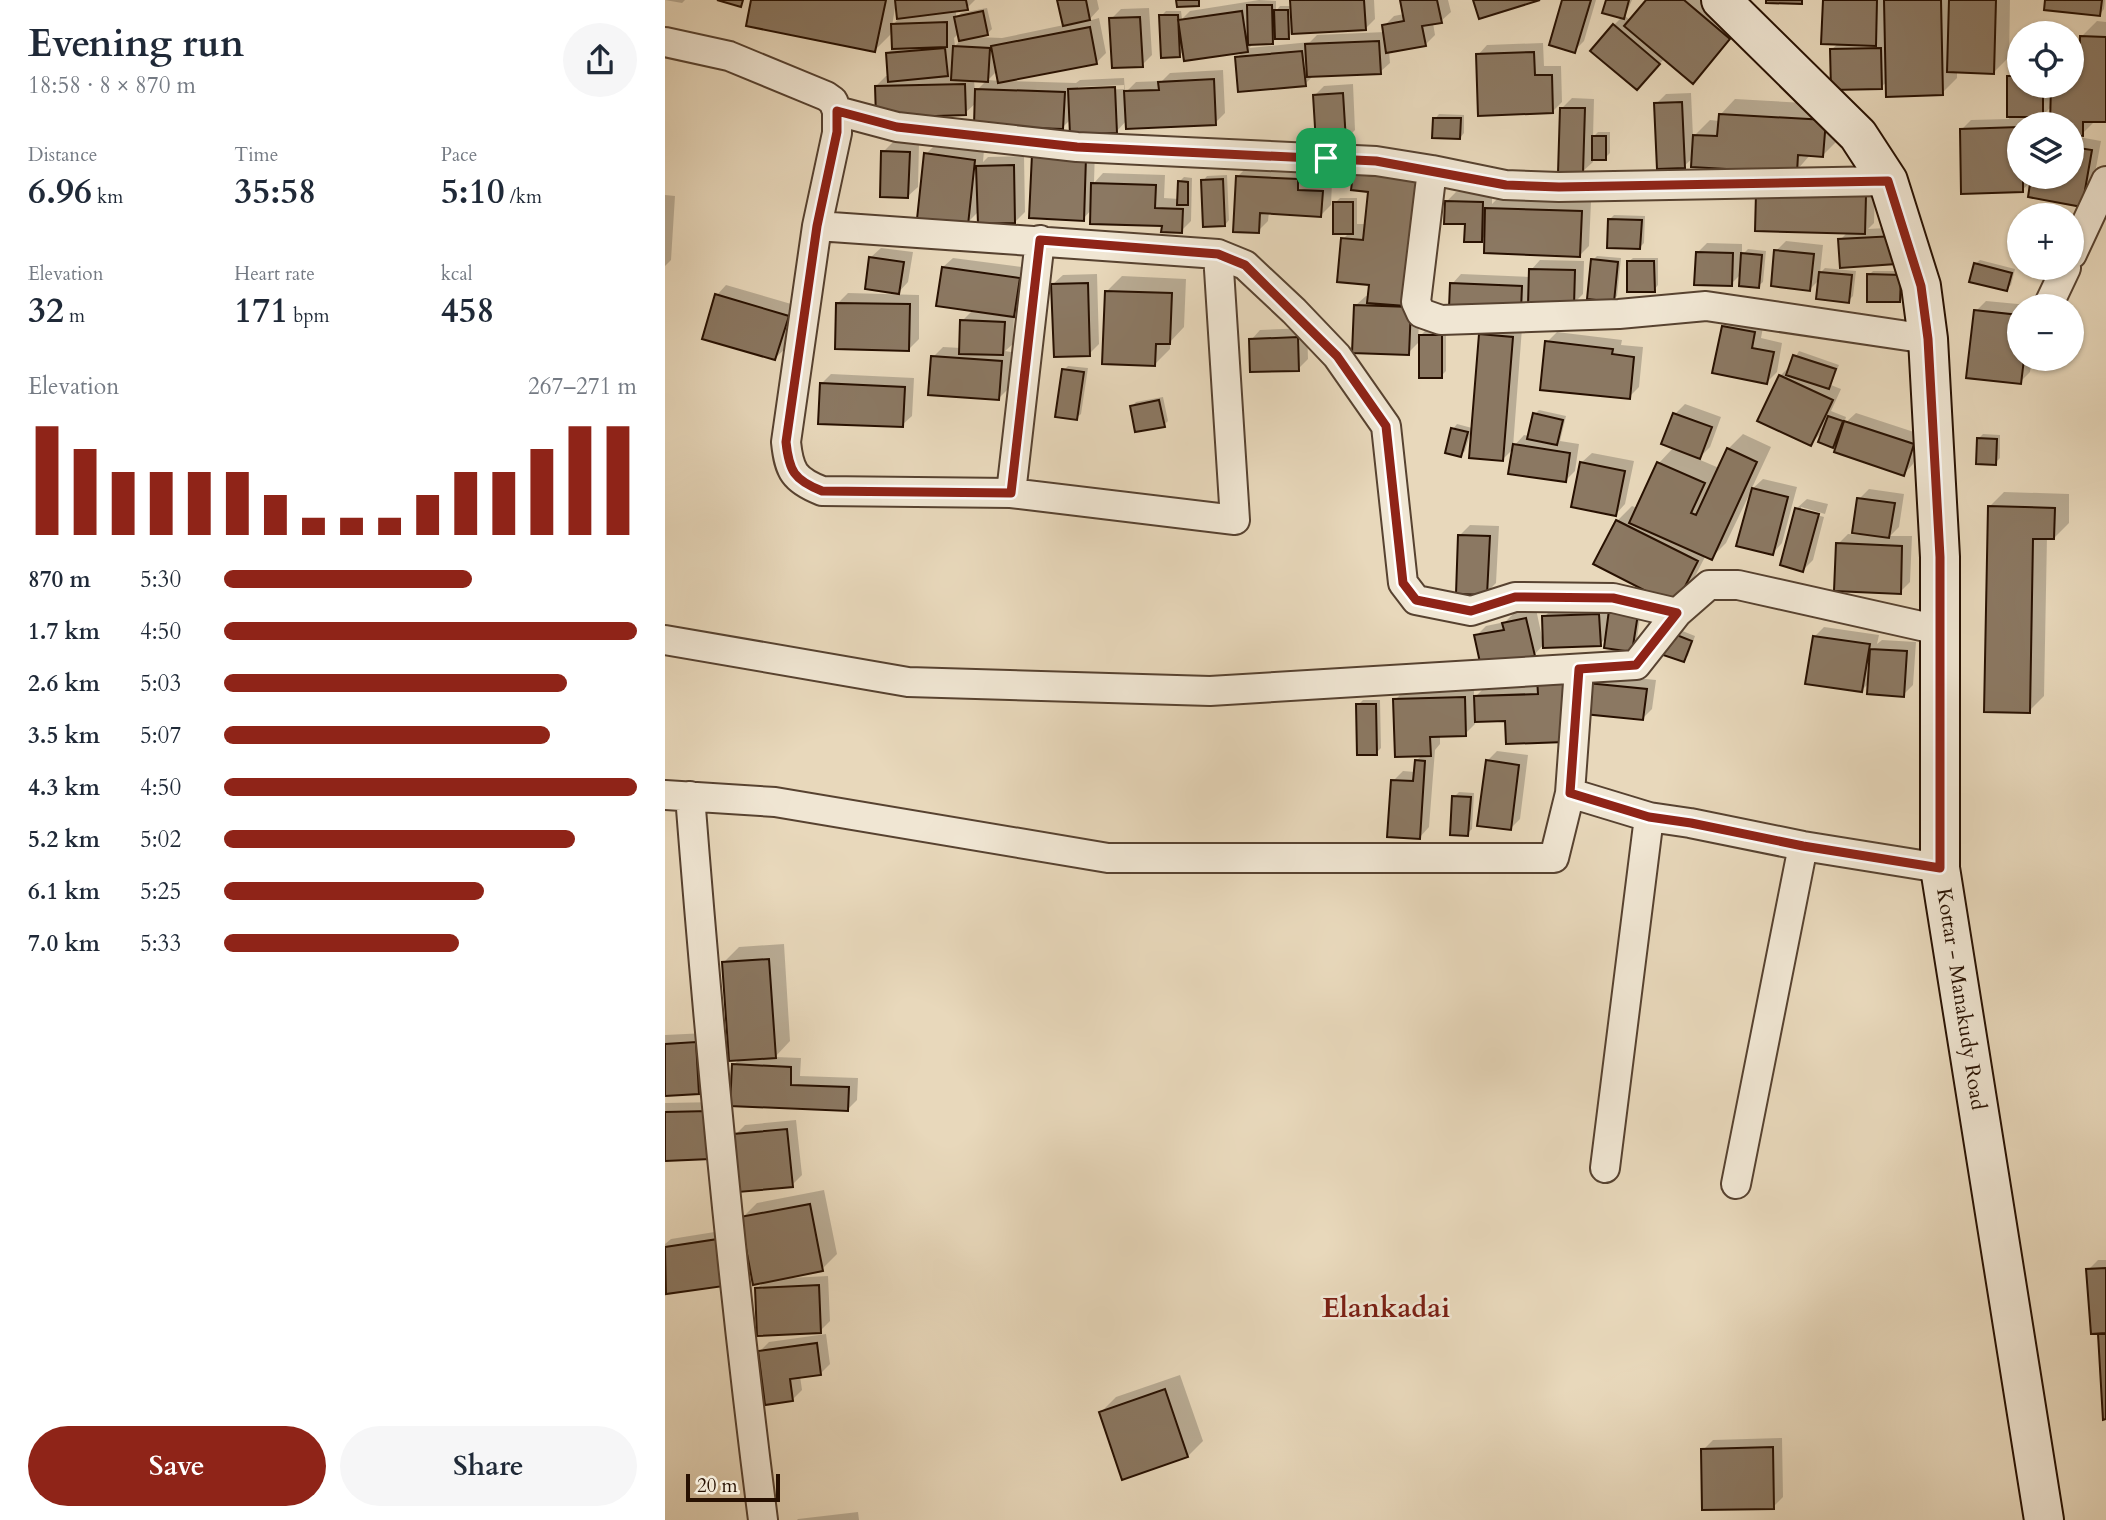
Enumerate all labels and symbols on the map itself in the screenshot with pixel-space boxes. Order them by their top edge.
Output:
pin [1296,128,1356,188]
street label: Kottar - Manakudy Road [1929,886,1993,1112]
district label: Elankadai [1322,1289,1450,1327]
scale bar [686,1471,781,1503]

